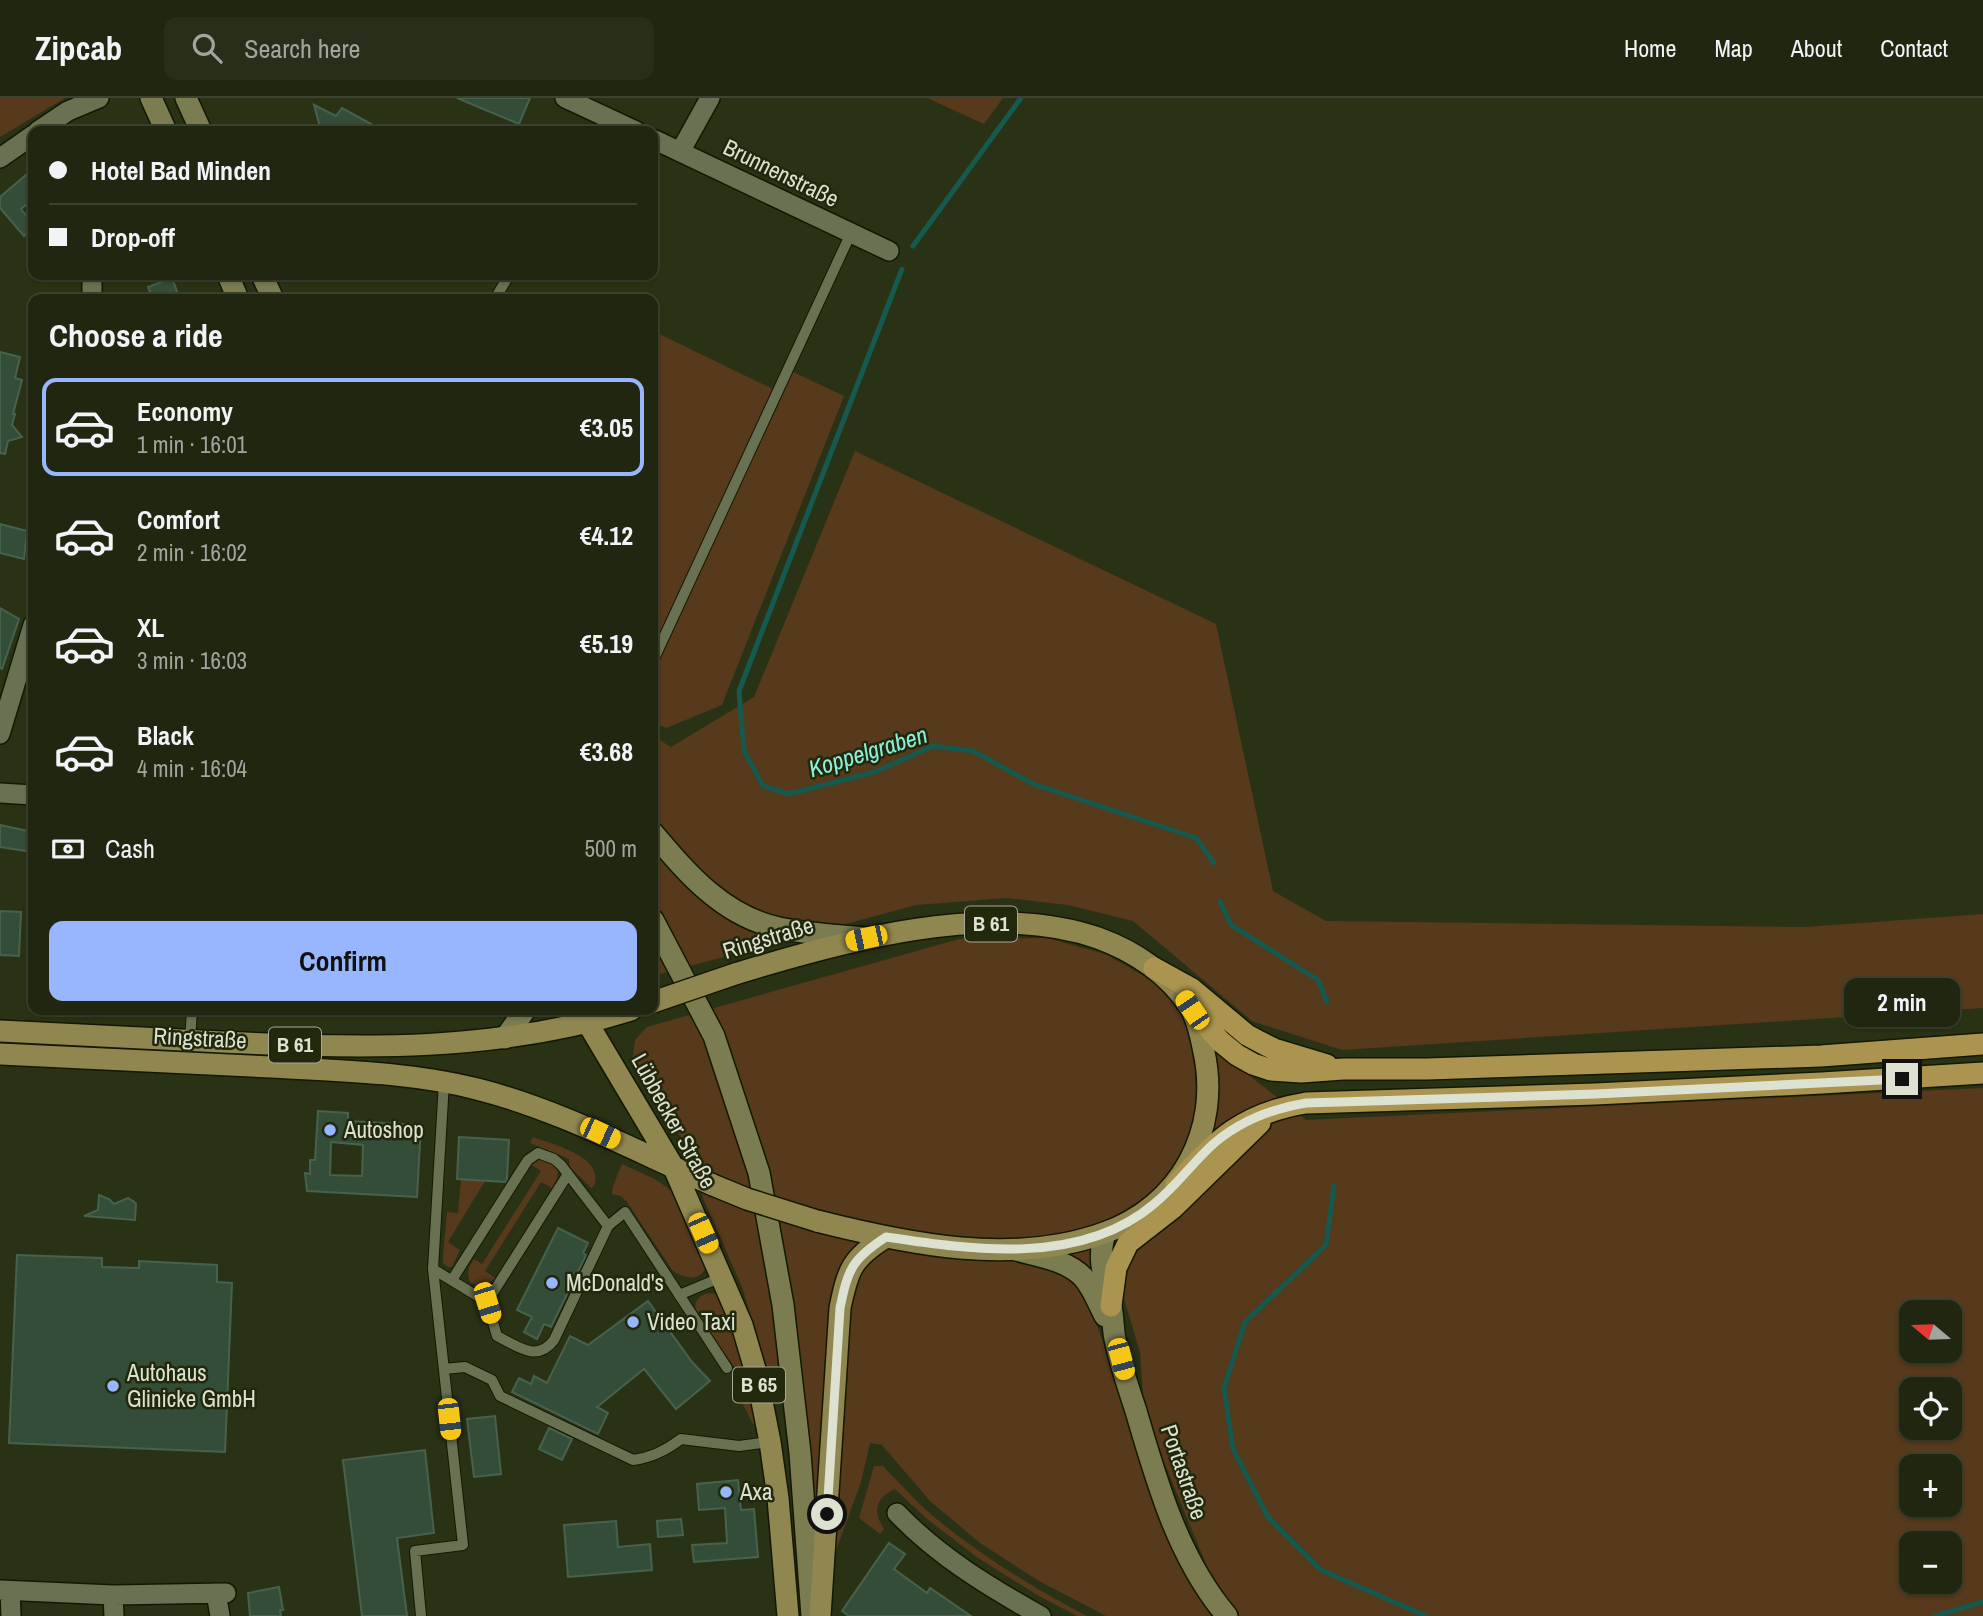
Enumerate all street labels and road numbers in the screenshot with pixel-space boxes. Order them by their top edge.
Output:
street label: Brunnenstraße [718,131,844,214]
road number: B 61 [965,906,1017,942]
street label: Ringstraße [719,909,817,966]
street label: Ringstraße [153,1020,247,1055]
road number: B 61 [269,1028,321,1062]
street label: Lübbecker Straße [625,1048,724,1194]
road number: B 65 [733,1368,785,1402]
street label: Portastraße [1154,1420,1215,1523]

